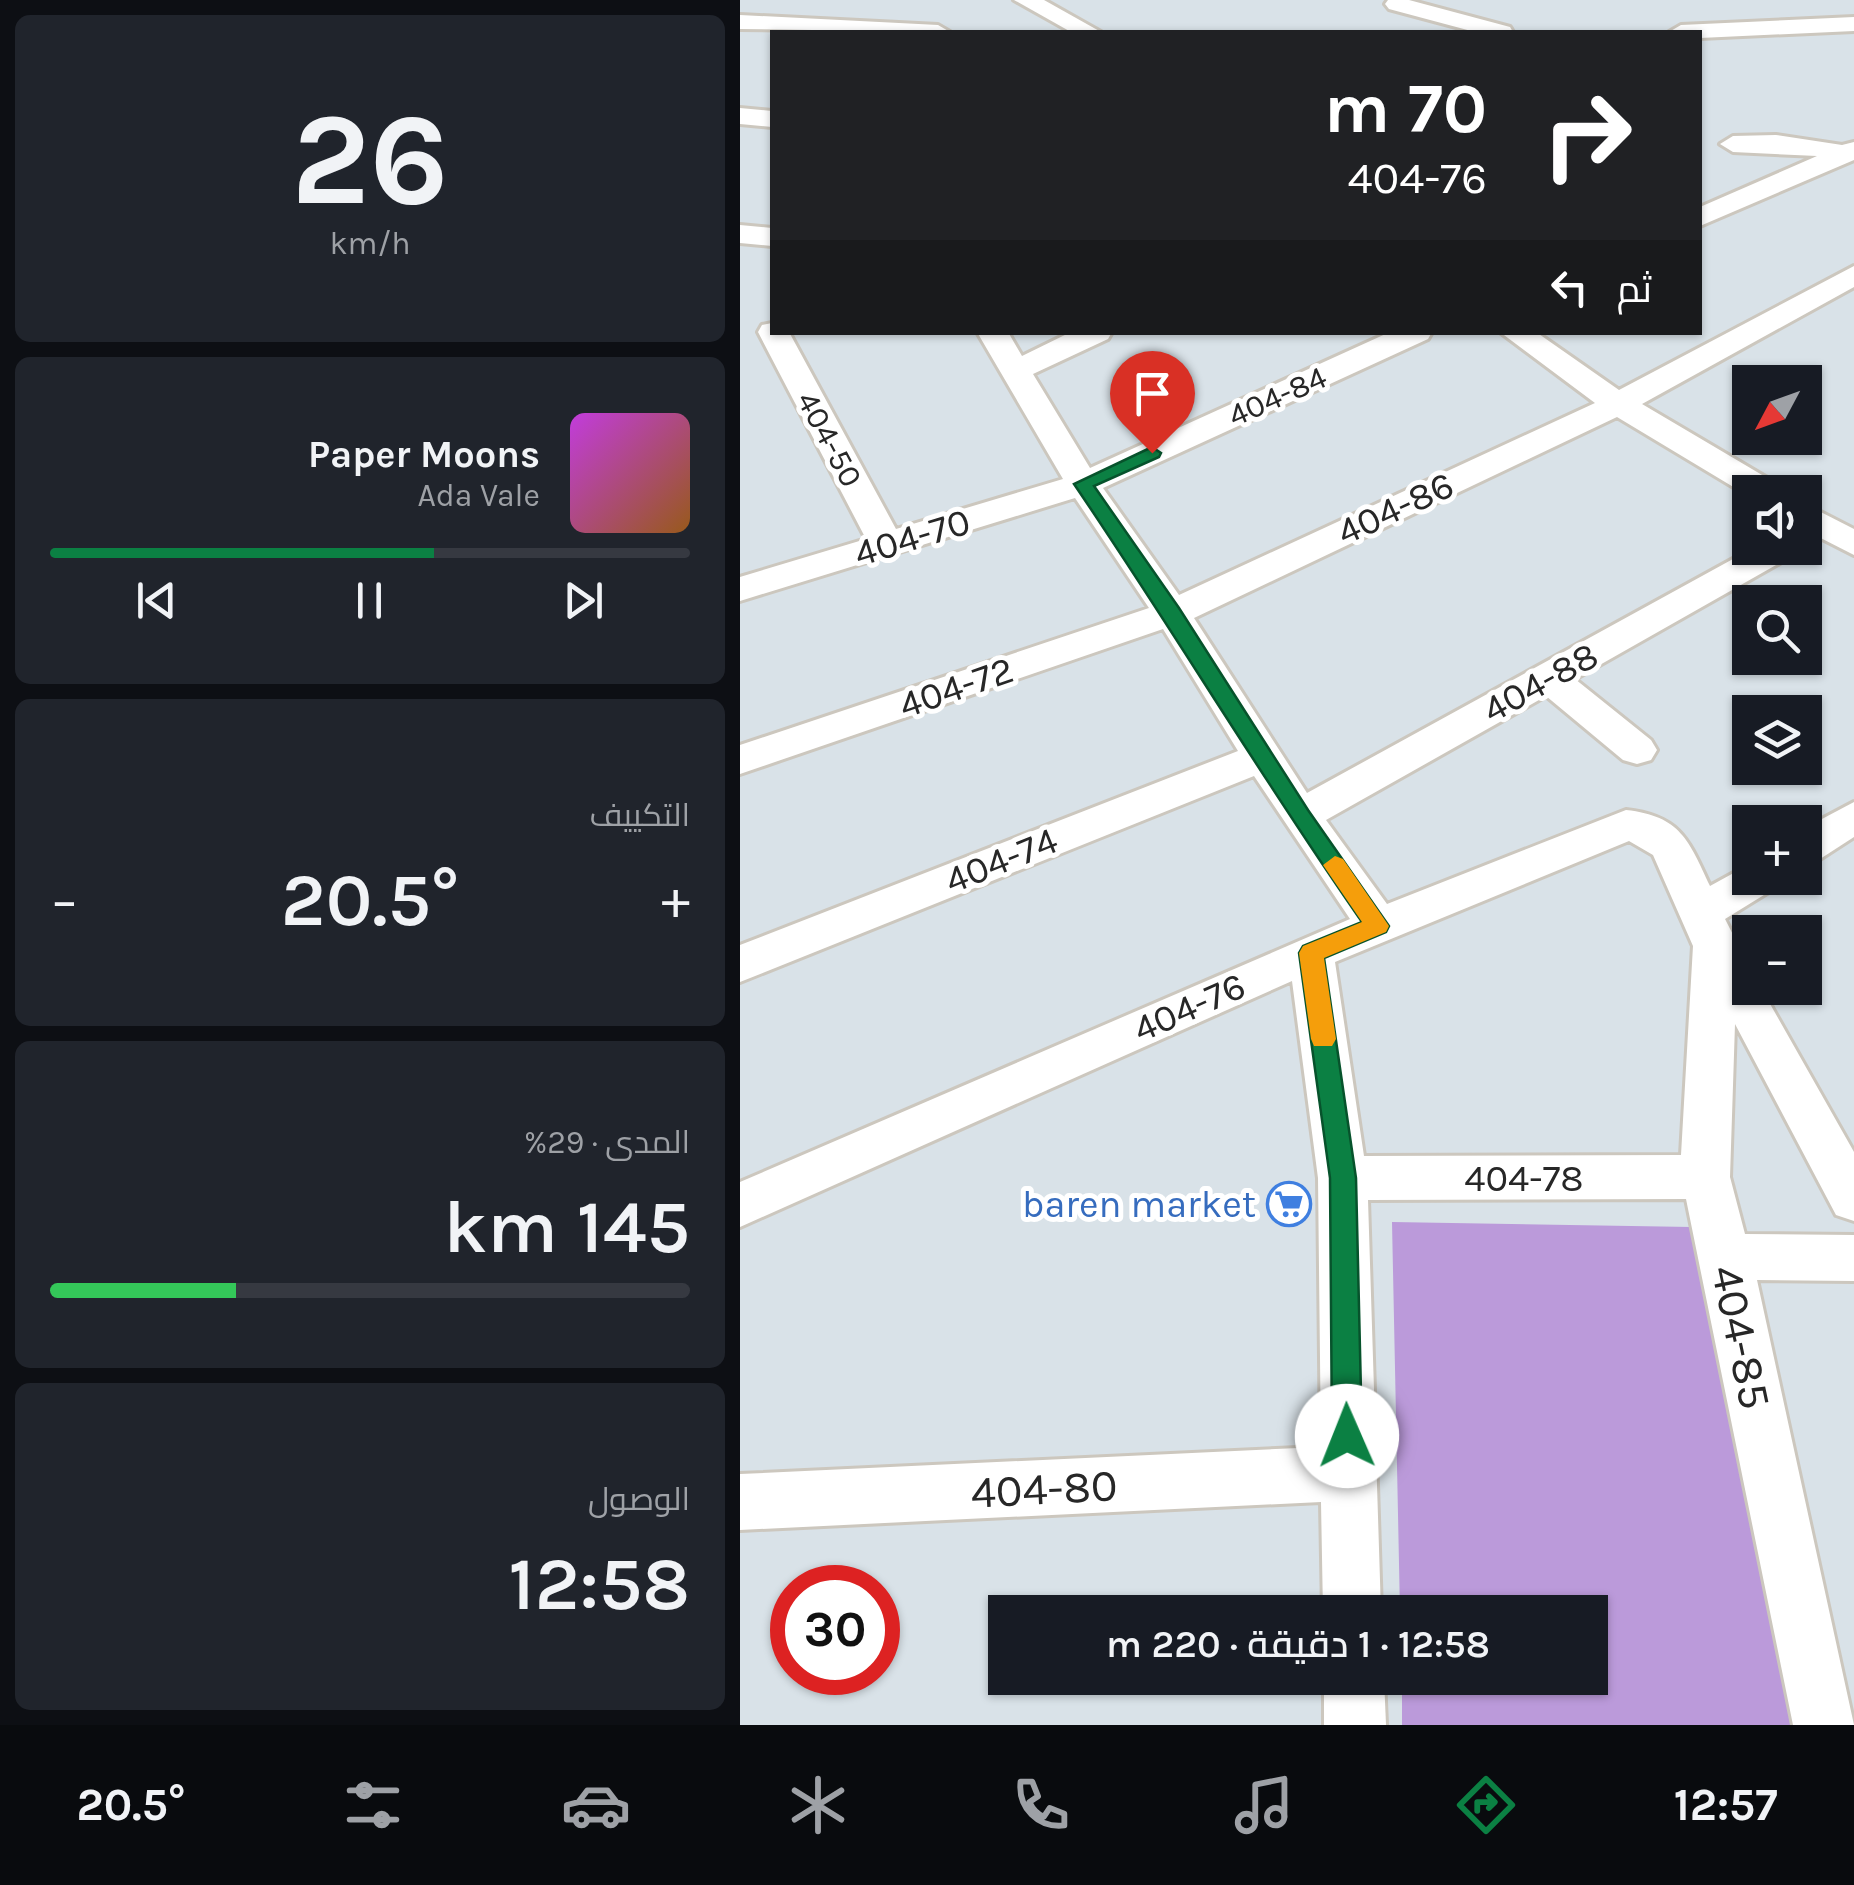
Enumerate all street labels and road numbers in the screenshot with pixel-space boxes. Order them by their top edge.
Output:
street label: 404-84 [1222,358,1332,434]
street label: 404-50 [789,385,870,493]
street label: 404-86 [1330,462,1461,555]
street label: 404-70 [849,499,975,576]
street label: 404-88 [1475,632,1606,732]
street label: 404-72 [893,647,1019,728]
street label: 404-74 [938,818,1064,903]
street label: 404-76 [1126,963,1252,1052]
street label: 404-78 [1464,1156,1584,1201]
street label: 404-85 [1700,1261,1782,1414]
street label: 404-80 [969,1459,1119,1519]

